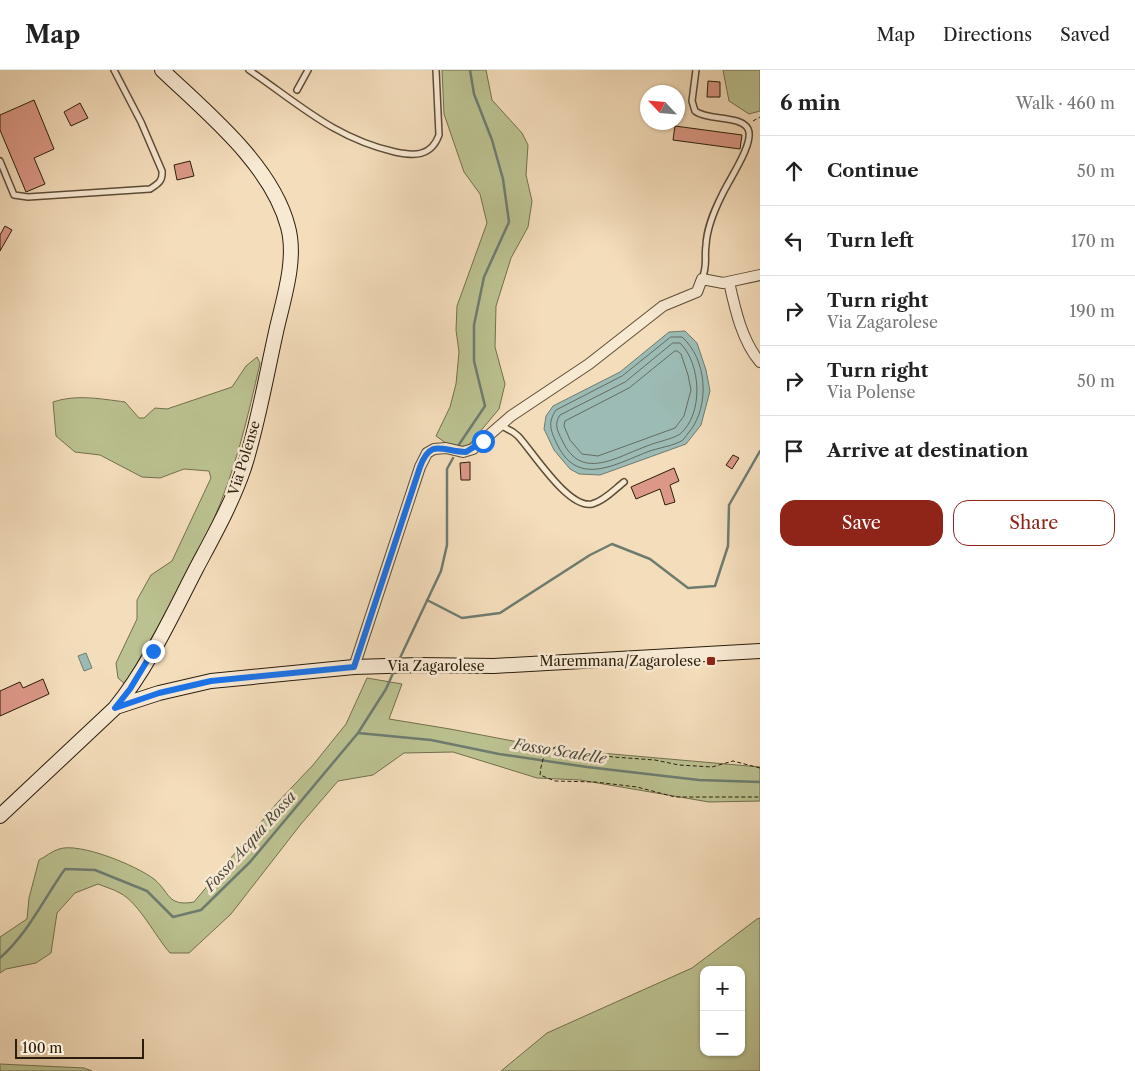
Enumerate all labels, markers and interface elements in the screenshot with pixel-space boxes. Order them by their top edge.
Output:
text: Map [25,20,80,49]
text: Map [876,24,915,46]
text: Directions [943,24,1032,46]
text: Saved [1060,24,1110,46]
north arrow [640,85,685,130]
text: 6 min [780,90,841,115]
text: Walk · 460 m [1016,93,1115,113]
icon: ahead [780,157,808,185]
text: Continue [827,159,919,182]
text: 50 m [1077,161,1115,181]
icon: left [780,227,808,255]
text: Turn left [827,229,914,252]
text: 170 m [1071,231,1115,251]
text: Turn right [827,289,928,312]
icon: right [780,297,808,325]
text: 190 m [1070,301,1115,321]
text: Via Zagarolese [827,312,938,332]
text: Turn right [827,359,928,382]
icon: right [780,367,808,395]
text: 50 m [1077,371,1115,391]
text: Via Polense [827,382,916,402]
street label: Via Polense [224,418,264,499]
route start [472,430,495,453]
icon: arrive [780,437,808,465]
text: Arrive at destination [827,439,1028,462]
button: Save [780,500,943,546]
button: Share [953,500,1115,546]
route end [142,640,165,663]
place label: Maremmana/Zagarolese [540,652,701,670]
marker: Maremmana/Zagarolese [705,655,717,667]
street label: Via Zagarolese [386,657,485,675]
water label: Fosso Scalelle [511,734,608,768]
water label: Fosso Acqua Rossa [199,787,300,896]
map controls [700,966,745,1056]
button: + [700,966,745,1011]
button: − [700,1011,745,1056]
scale bar [15,1036,144,1059]
text: 100 m [22,1039,62,1057]

